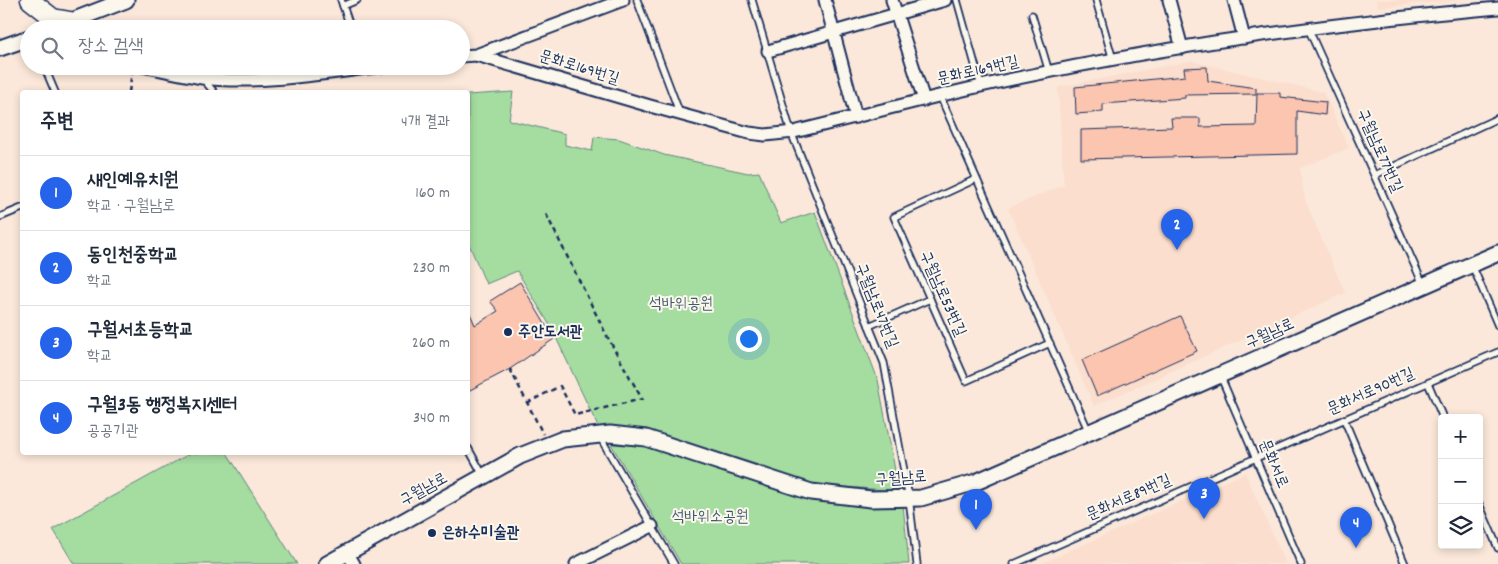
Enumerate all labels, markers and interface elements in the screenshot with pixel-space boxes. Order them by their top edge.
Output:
search box [20,20,470,75]
icon: search [38,34,66,62]
text: 장소 검색 [78,34,144,61]
street label: 문화로169번길 [536,45,622,91]
street label: 문화로169번길 [935,50,1021,92]
street label: 구월남로77번길 [1350,105,1408,197]
text: 주변 [40,108,74,138]
text: 4개 결과 [401,111,450,134]
text: 새인예유치원 [87,168,179,195]
text: 1 [54,182,58,205]
text: 160 m [415,182,450,205]
text: 학교 · 구월남로 [87,195,175,218]
pin: 2 [1161,209,1193,250]
text: 동인천중학교 [87,243,179,270]
street label: 구월남로53번길 [913,247,971,341]
text: 2 [53,257,60,280]
text: 230 m [413,257,450,280]
street label: 구월남로47번길 [848,260,904,352]
text: 학교 [87,270,113,293]
park label: 석바위공원 [649,293,713,316]
street label: 구월남로 [1242,313,1298,355]
text: 구월서초등학교 [87,318,194,345]
place label: 주안도서관 [518,321,583,344]
marker: 주안도서관 [502,326,514,338]
your location [736,326,762,352]
text: 3 [52,332,60,355]
text: 260 m [412,332,450,355]
text: 학교 [87,345,113,368]
street label: 문화서로90번길 [1324,362,1418,421]
text: 구월3동 행정복지센터 [87,393,237,420]
text: 4 [53,407,59,430]
text: 340 m [413,407,450,430]
map controls [1438,414,1483,549]
button: + [1438,414,1483,459]
text: 공공기관 [87,420,139,443]
street label: 문화서로 [1252,436,1294,492]
button: − [1438,459,1483,504]
street label: 구월남로 [875,466,927,492]
street label: 구월남로 [396,467,452,513]
street label: 문화서로89번길 [1083,469,1175,527]
pin: 3 [1188,478,1220,519]
pin: 1 [960,489,992,530]
button: layers [1438,504,1483,549]
park label: 석바위소공원 [671,506,749,529]
pin: 4 [1340,507,1372,548]
place label: 은하수미술관 [442,522,519,545]
marker: 은하수미술관 [426,527,438,539]

